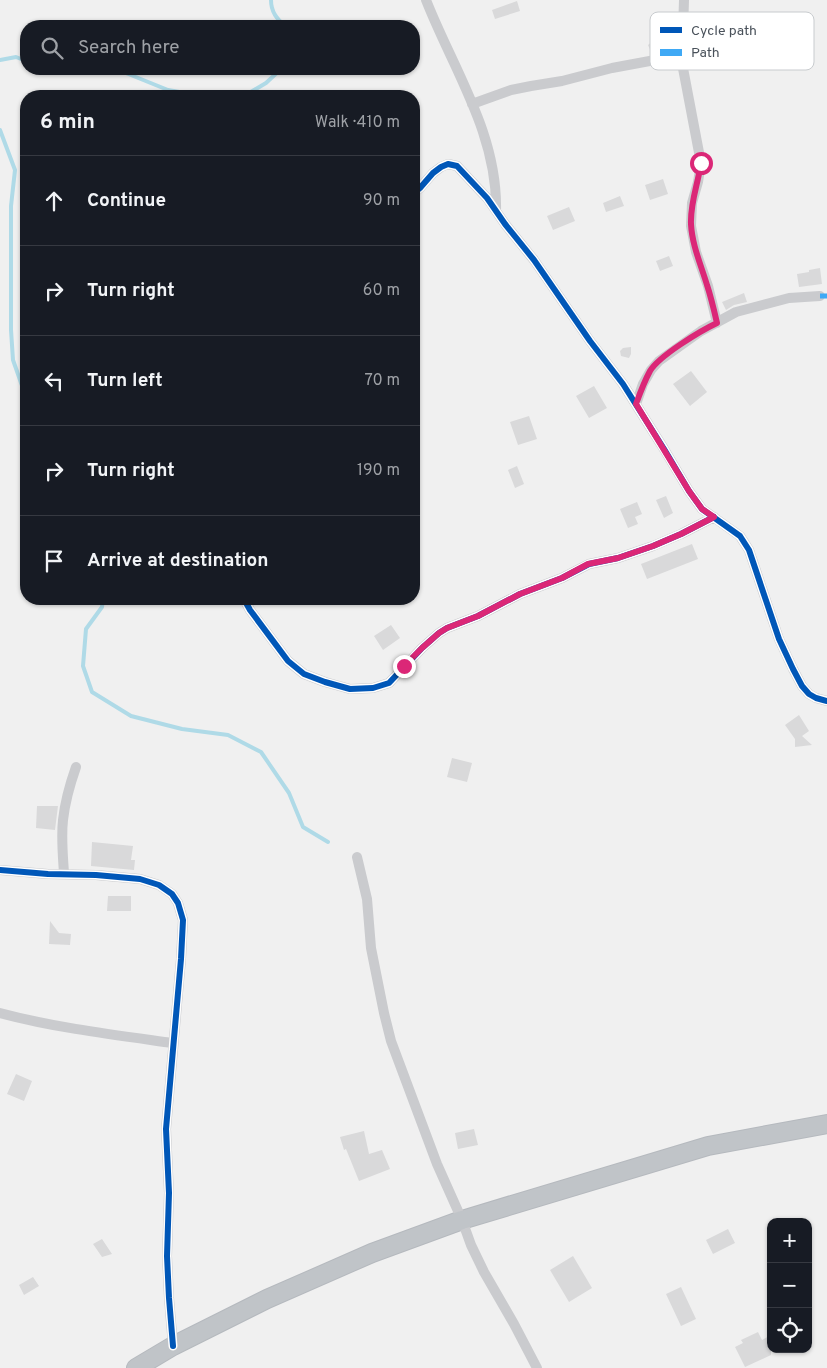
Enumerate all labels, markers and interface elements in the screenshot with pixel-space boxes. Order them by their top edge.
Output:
legend [650,12,814,70]
search box [20,20,420,75]
text: Cycle path [691,23,757,40]
icon: search [38,34,66,62]
text: Search here [78,36,180,60]
text: Path [691,45,720,62]
text: 6 min [40,109,95,136]
text: Walk · 410 m [315,113,400,133]
route start [690,152,713,175]
icon: ahead [40,187,68,215]
text: Continue [87,189,166,213]
text: 90 m [363,191,400,211]
icon: right [40,277,68,305]
text: Turn right [87,279,175,303]
text: 60 m [363,281,400,301]
icon: left [40,367,68,395]
text: Turn left [87,369,163,393]
text: 70 m [365,371,400,391]
icon: right [40,457,68,485]
text: Turn right [87,459,175,483]
text: 190 m [357,461,400,481]
icon: arrive [40,547,68,575]
text: Arrive at destination [87,549,268,573]
route end [393,655,416,678]
map controls [767,1218,812,1353]
button: + [767,1218,812,1263]
button: − [767,1263,812,1308]
button: locate [767,1308,812,1353]

